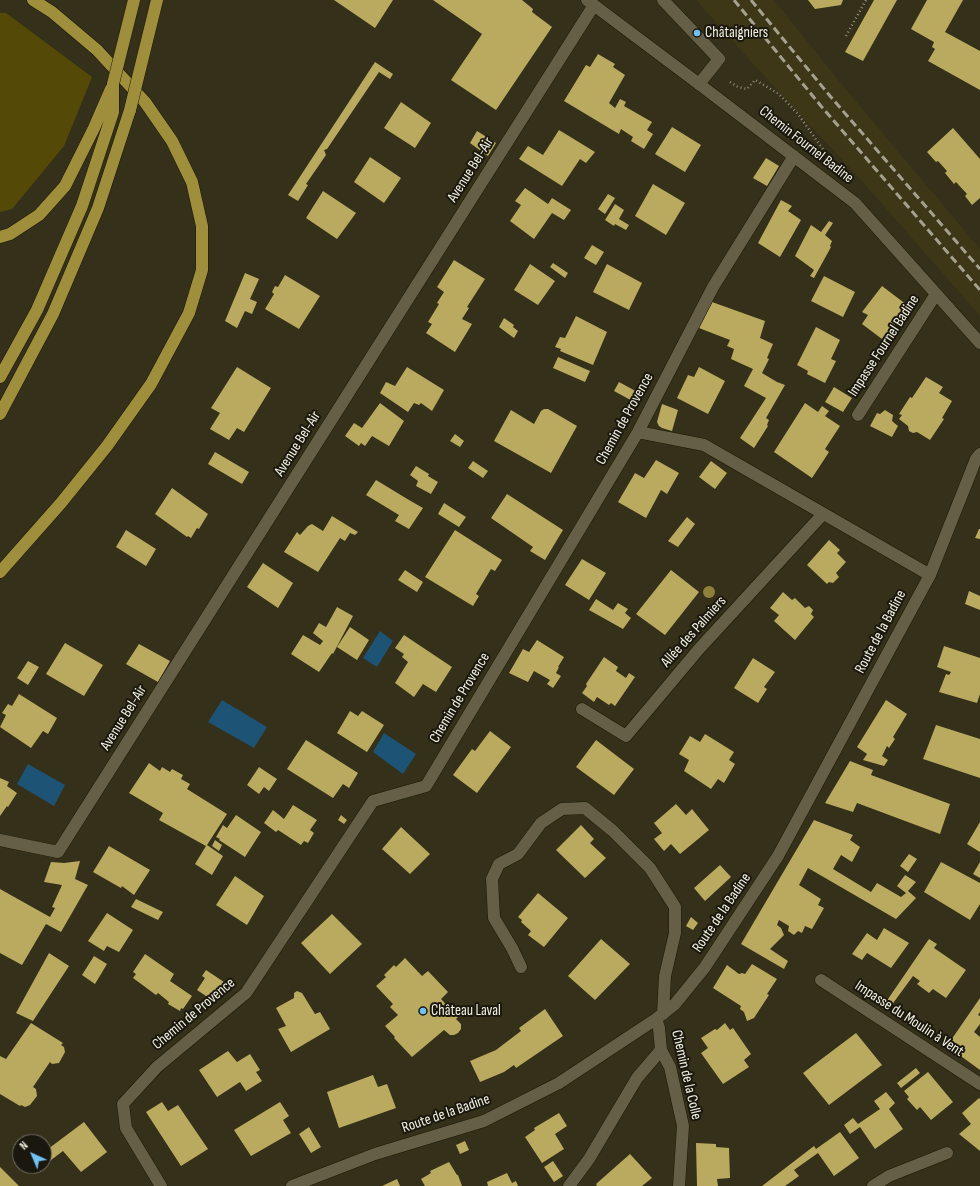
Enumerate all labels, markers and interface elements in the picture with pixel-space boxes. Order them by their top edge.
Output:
place label: Châtaigniers [705,24,768,42]
marker: Châtaigniers [692,28,702,38]
street label: Chemin Fournel Badine [755,103,857,187]
street label: Avenue Bel-Air [444,134,498,206]
street label: Impasse Fournel Badine [844,292,924,400]
street label: Chemin de Provence [592,370,658,468]
street label: Avenue Bel-Air [271,408,325,480]
street label: Route de la Badine [852,587,910,677]
street label: Allée des Palmiers [657,593,731,671]
street label: Chemin de Provence [426,650,494,746]
street label: Avenue Bel-Air [97,682,151,754]
street label: Route de la Badine [689,870,755,956]
street label: Chemin de Provence [149,974,239,1054]
street label: Impasse du Moulin à Vent [851,977,967,1061]
place label: Château Laval [431,1002,501,1020]
marker: Château Laval [418,1006,428,1016]
street label: Chemin de la Colle [667,1028,705,1122]
street label: Route de la Badine [400,1091,492,1137]
north arrow [12,1134,52,1174]
text: N [17,1139,31,1152]

